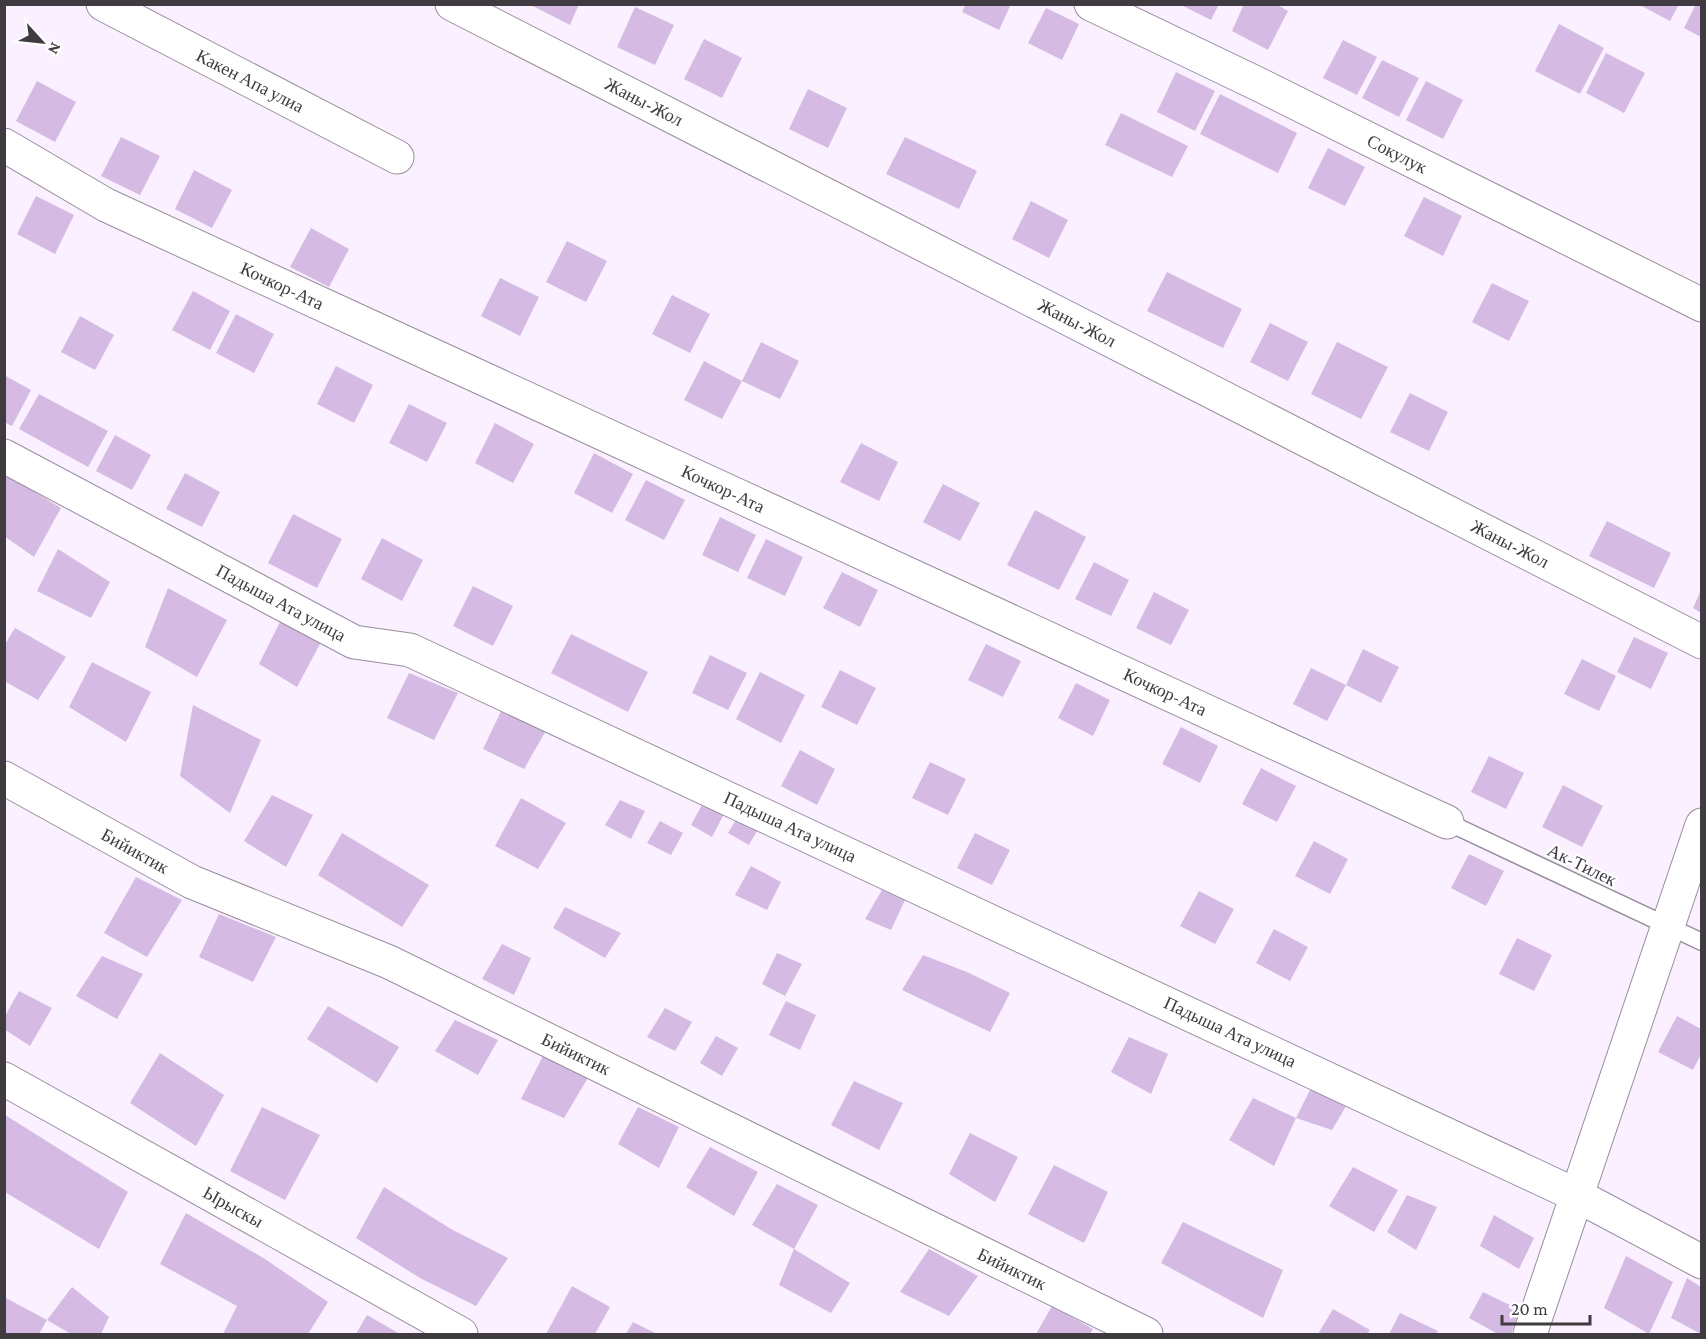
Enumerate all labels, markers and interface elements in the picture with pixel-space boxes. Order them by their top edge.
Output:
north arrow [12,12,72,72]
text: N [45,40,65,57]
street label: Какен Апа улиа [193,45,307,117]
street label: Жаны-Жол [602,74,686,130]
street label: Сокулук [1364,130,1430,178]
street label: Кочкор-Ата [237,258,327,314]
street label: Жаны-Жол [1035,295,1119,351]
street label: Кочкор-Ата [678,461,768,517]
street label: Жаны-Жол [1468,516,1552,572]
street label: Падыша Ата улица [213,560,349,646]
street label: Кочкор-Ата [1120,664,1210,720]
street label: Падыша Ата улица [721,788,859,866]
street label: Бийиктик [98,824,172,878]
street label: Ак-Тилек [1544,840,1620,890]
street label: Падыша Ата улица [1161,993,1299,1071]
street label: Бийиктик [538,1029,614,1079]
street label: Ырыскы [199,1182,267,1232]
street label: Бийиктик [974,1244,1050,1294]
scale bar [1502,1288,1590,1326]
text: 20 m [1511,1299,1548,1319]

